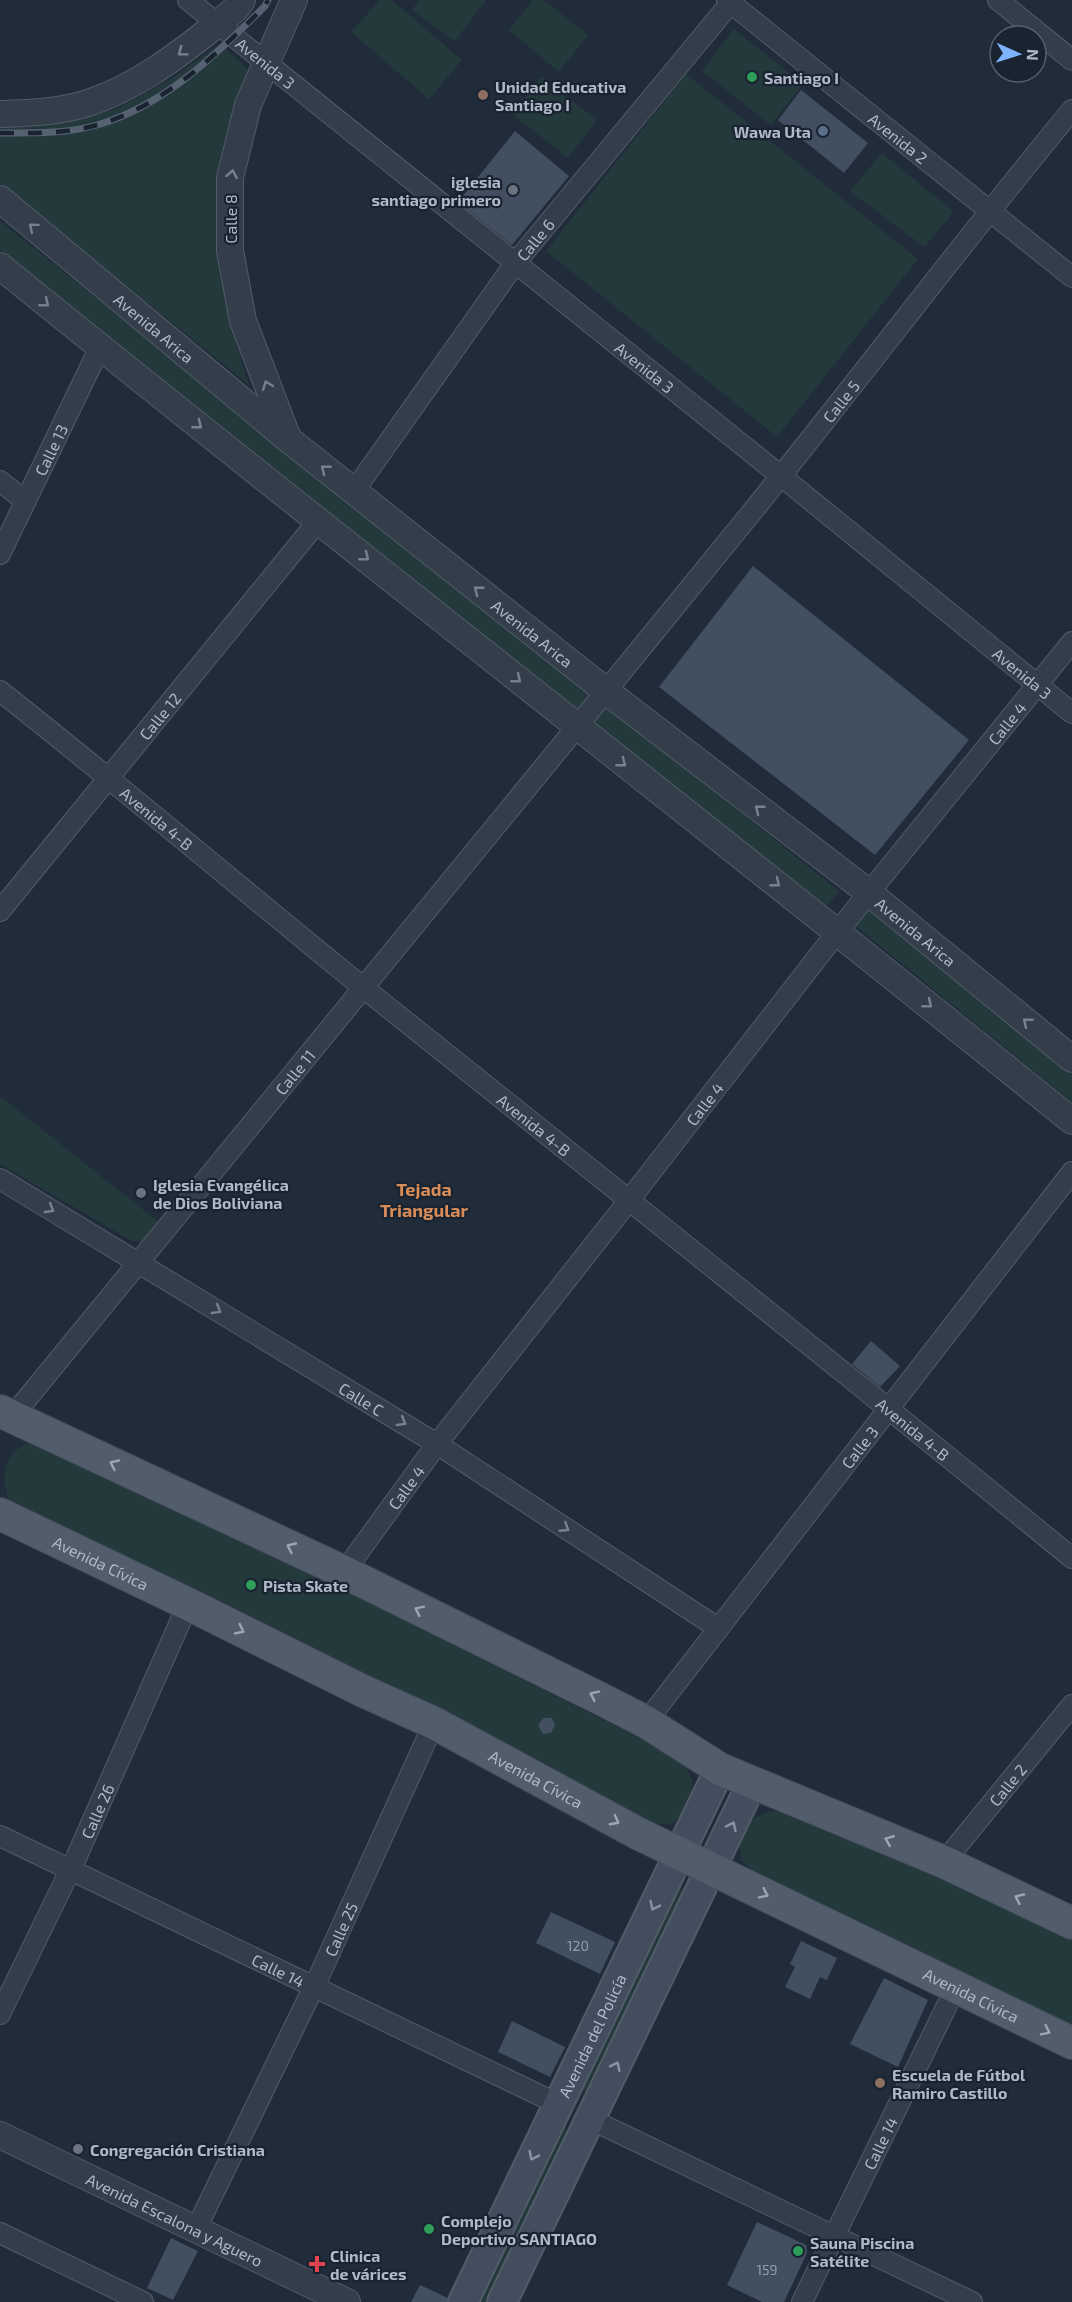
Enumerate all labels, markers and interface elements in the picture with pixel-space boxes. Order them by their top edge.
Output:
north arrow [988,24,1048,84]
street label: Avenida 3 [233,33,299,92]
one-way arrow [178,44,189,55]
text: N [1024,49,1043,61]
place label: Santiago I [764,68,839,87]
marker: Santiago I [745,70,759,84]
place label: Unidad Educativa Santiago I [495,77,626,114]
marker: Unidad Educativa Santiago I [476,88,490,102]
street label: Avenida 2 [865,108,932,167]
place label: Wawa Uta [734,122,811,141]
marker: Wawa Uta [816,124,830,138]
one-way arrow [225,170,237,179]
place label: iglesia santiago primero [371,172,501,209]
marker: iglesia santiago primero [506,183,520,197]
street label: Calle 8 [221,194,240,244]
street label: Calle 6 [512,214,558,264]
one-way arrow [29,223,40,234]
street label: Avenida Arica [111,289,198,366]
one-way arrow [39,296,50,307]
street label: Avenida 3 [612,337,678,396]
street label: Calle 5 [818,376,863,426]
one-way arrow [262,380,274,391]
one-way arrow [191,417,202,428]
street label: Calle 13 [30,421,71,478]
one-way arrow [321,465,332,476]
one-way arrow [358,549,369,560]
one-way arrow [474,586,485,597]
street label: Avenida Arica [488,595,577,671]
street label: Avenida 3 [989,643,1056,702]
one-way arrow [510,672,521,683]
street label: Calle 12 [135,688,184,743]
street label: Calle 4 [983,698,1029,748]
one-way arrow [615,755,626,766]
street label: Avenida 4-B [117,783,197,853]
one-way arrow [755,805,766,816]
one-way arrow [769,875,780,886]
street label: Avenida Arica [872,893,960,970]
one-way arrow [921,997,932,1008]
one-way arrow [1023,1018,1034,1029]
street label: Calle 11 [271,1045,318,1098]
street label: Calle 4 [681,1078,727,1129]
street label: Avenida 4-B [494,1089,575,1159]
place label: Iglesia Evangélica de Dios Boliviana [153,1175,289,1212]
district label: Tejada Triangular [380,1178,468,1221]
marker: Iglesia Evangélica de Dios Boliviana [134,1186,148,1200]
one-way arrow [44,1202,54,1213]
one-way arrow [211,1302,221,1314]
street label: Calle C [336,1378,387,1419]
street label: Avenida 4-B [873,1393,954,1464]
one-way arrow [396,1415,406,1427]
street label: Calle 3 [837,1422,881,1472]
one-way arrow [110,1460,121,1472]
street label: Calle 4 [383,1461,428,1513]
one-way arrow [559,1521,570,1532]
street label: Avenida Cívica [50,1531,152,1593]
one-way arrow [286,1543,297,1555]
place label: Pista Skate [263,1576,348,1595]
marker: Pista Skate [244,1578,258,1592]
one-way arrow [414,1606,425,1617]
one-way arrow [234,1623,245,1634]
one-way arrow [589,1691,600,1703]
street label: Avenida Cívica [486,1745,586,1811]
street label: Calle 2 [984,1760,1030,1809]
street label: Calle 26 [76,1781,117,1841]
one-way arrow [608,1814,619,1825]
one-way arrow [724,1821,736,1832]
one-way arrow [885,1835,896,1847]
one-way arrow [757,1887,768,1899]
one-way arrow [1015,1894,1026,1906]
street label: Calle 25 [320,1899,361,1959]
one-way arrow [649,1900,661,1911]
house number: 120 [567,1937,589,1954]
street label: Calle 14 [249,1949,308,1990]
street label: Avenida Cívica [921,1963,1022,2026]
street label: Avenida del Policía [554,1970,629,2100]
one-way arrow [1040,2023,1051,2035]
one-way arrow [609,2062,620,2073]
place label: Escuela de Fútbol Ramiro Castillo [892,2065,1026,2102]
marker: Escuela de Fútbol Ramiro Castillo [873,2076,887,2090]
street label: Calle 14 [859,2114,901,2172]
place label: Congregación Cristiana [90,2140,265,2159]
marker: Congregación Cristiana [71,2142,85,2156]
one-way arrow [528,2150,540,2161]
street label: Avenida Escalona y Aguero [83,2169,266,2270]
place label: Complejo Deportivo SANTIAGO [441,2211,597,2248]
marker: Complejo Deportivo SANTIAGO [422,2222,436,2236]
place label: Sauna Piscina Satélite [810,2233,914,2270]
marker: Sauna Piscina Satélite [791,2244,805,2258]
place label: Clinica de várices [330,2246,407,2283]
marker: Clinica de várices [308,2255,326,2273]
house number: 159 [756,2261,778,2278]

